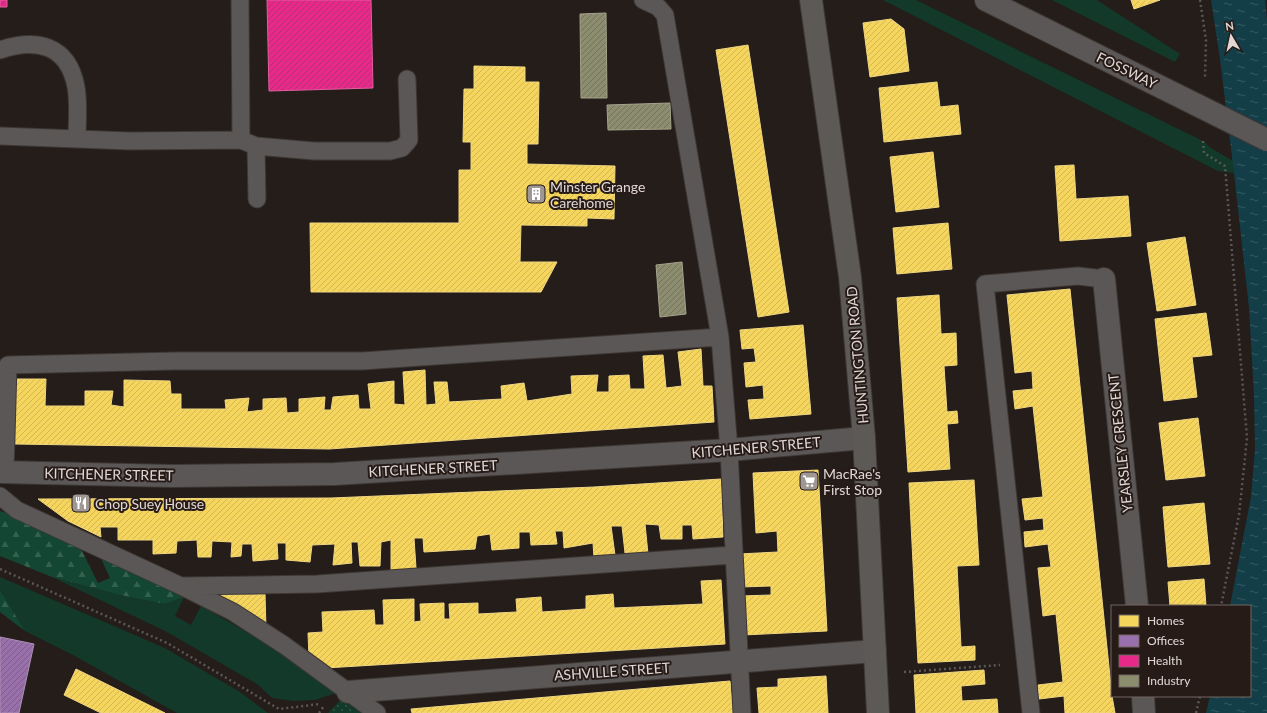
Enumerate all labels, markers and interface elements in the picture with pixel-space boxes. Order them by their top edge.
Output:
north arrow [1211,16,1251,56]
text: N [1224,19,1235,33]
street label: FOSSWAY [1094,48,1160,92]
place label: Minster Grange Carehome [550,178,645,211]
building icon: Minster Grange Carehome [525,183,547,205]
street label: HUNTINGTON ROAD [843,286,871,424]
street label: YEARSLEY CRESCENT [1104,372,1136,513]
street label: KITCHENER STREET [691,433,822,461]
street label: KITCHENER STREET [368,456,499,480]
street label: KITCHENER STREET [44,464,175,484]
place label: MacRae's First Stop [823,465,882,498]
supermarket icon: MacRae's First Stop [798,470,820,492]
restaurant icon: Chop Suey House [70,492,92,514]
place label: Chop Suey House [95,495,204,512]
legend [1111,605,1251,697]
text: Homes [1147,613,1184,628]
text: Offices [1147,633,1184,648]
text: Health [1147,653,1182,668]
street label: ASHVILLE STREET [553,658,671,684]
text: Industry [1147,673,1191,688]

